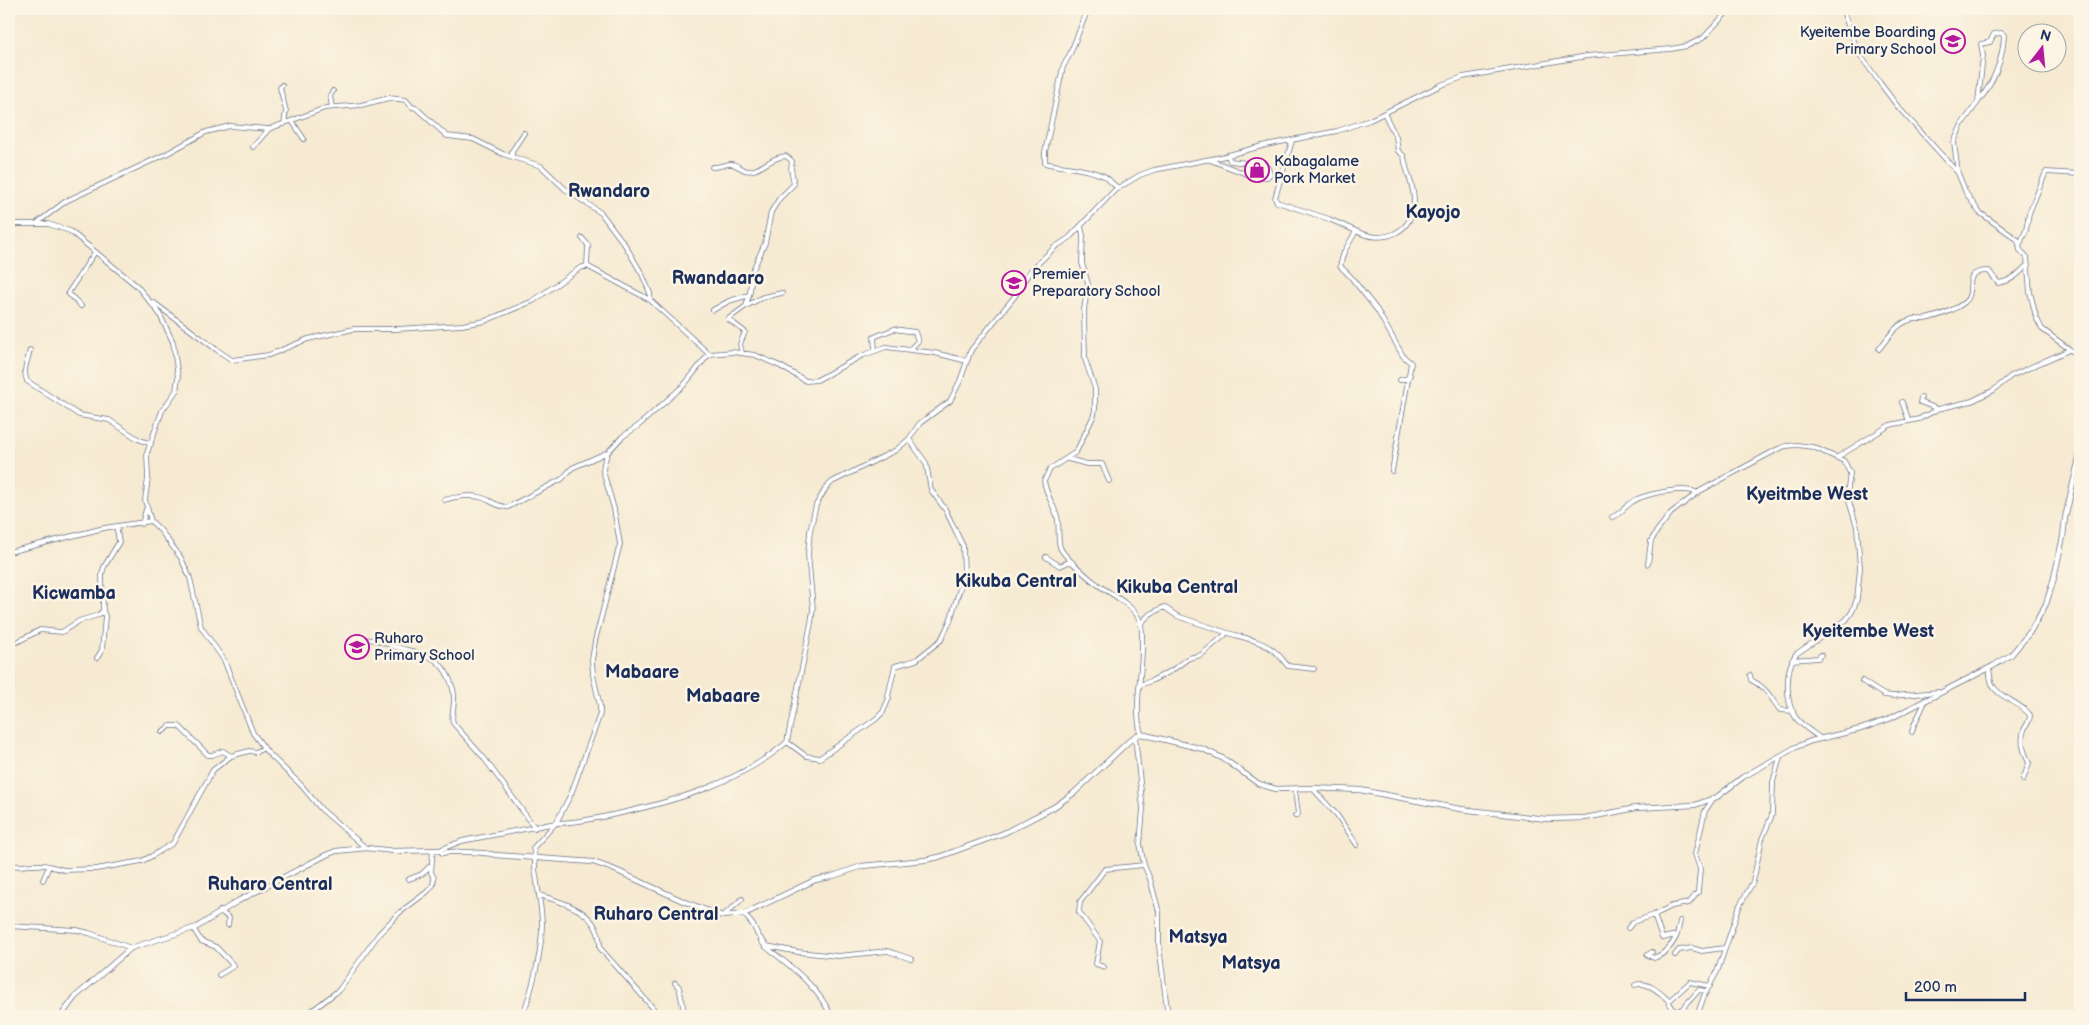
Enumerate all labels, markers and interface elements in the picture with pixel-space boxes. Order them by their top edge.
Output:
north arrow [2016,22,2066,72]
place label: Kyeitembe Boarding Primary School [1800,23,1936,59]
text: N [2038,26,2053,46]
school or university icon: Kyeitembe Boarding Primary School [1940,28,1966,54]
place label: Kabagalame Pork Market [1274,152,1359,188]
shop icon: Kabagalame Pork Market [1244,157,1270,183]
district label: Rwandaro [568,181,650,202]
district label: Kayojo [1406,202,1460,223]
place label: Premier Preparatory School [1032,265,1160,301]
district label: Rwandaaro [672,268,764,289]
school or university icon: Premier Preparatory School [1001,270,1027,296]
district label: Kyeitmbe West [1746,484,1868,505]
district label: Kikuba Central [955,571,1077,592]
district label: Kikuba Central [1116,577,1238,598]
district label: Kicwamba [32,583,116,604]
district label: Kyeitembe West [1802,621,1934,642]
place label: Ruharo Primary School [374,629,475,665]
school or university icon: Ruharo Primary School [344,634,370,660]
district label: Mabaare [605,662,679,683]
district label: Mabaare [686,686,760,707]
district label: Ruharo Central [207,874,333,895]
district label: Ruharo Central [593,904,719,925]
district label: Matsya [1168,927,1228,948]
district label: Matsya [1221,953,1281,974]
scale bar [1906,970,2025,1002]
text: 200 m [1914,978,1957,997]

